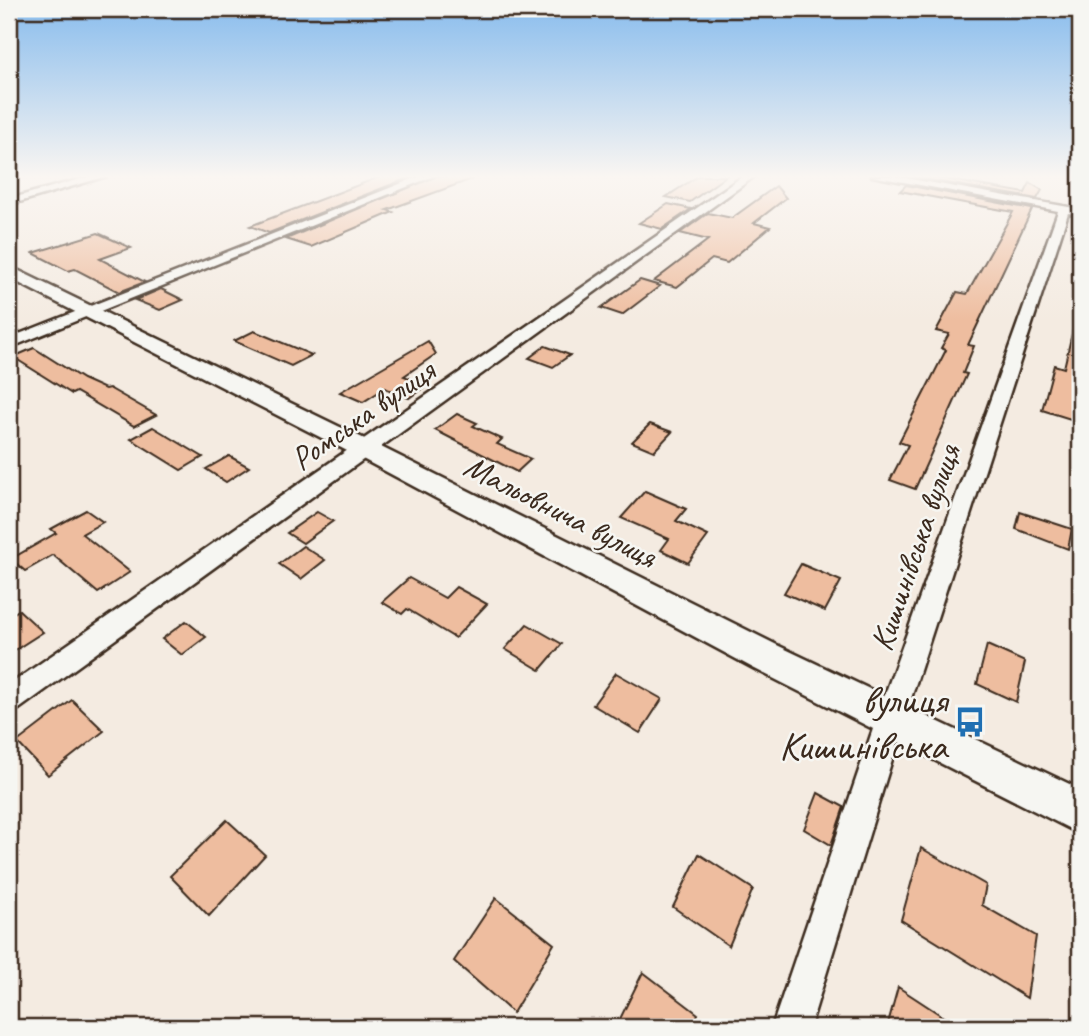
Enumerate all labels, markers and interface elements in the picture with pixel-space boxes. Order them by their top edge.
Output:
street label: Ромська вулиця [282,348,445,480]
street label: Кишинівська вулиця [860,438,970,656]
street label: Мальовнича вулиця [457,444,665,578]
place label: вулиця Кишинівська [779,675,950,771]
bus stop icon: вулиця Кишинівська [953,705,987,739]

